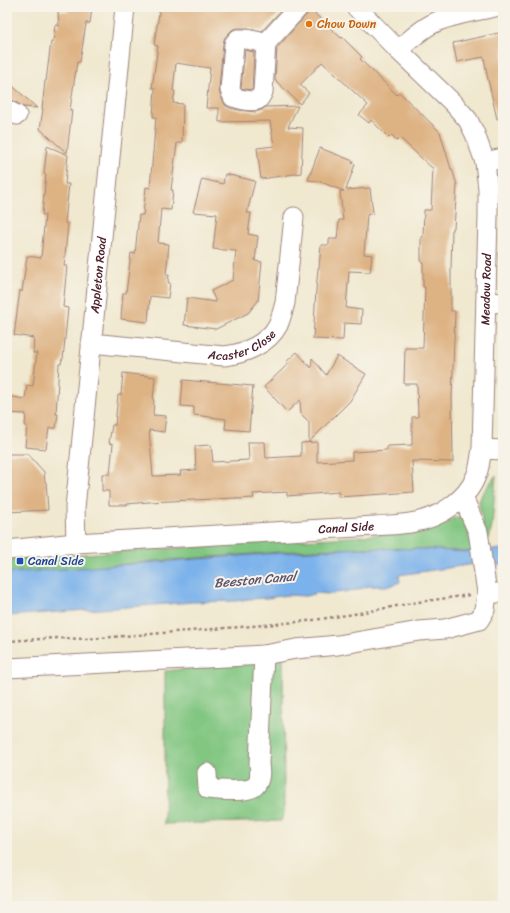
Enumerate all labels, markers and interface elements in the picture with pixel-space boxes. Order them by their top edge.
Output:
place label: Chow Down [317,13,377,35]
marker: Chow Down [304,19,314,29]
street label: Appleton Road [83,235,113,315]
street label: Meadow Road [474,253,498,325]
street label: Acaster Close [206,324,282,367]
street label: Canal Side [318,515,375,540]
place label: Canal Side [28,550,84,572]
marker: Canal Side [15,556,25,566]
water label: Beeston Canal [213,564,300,595]

